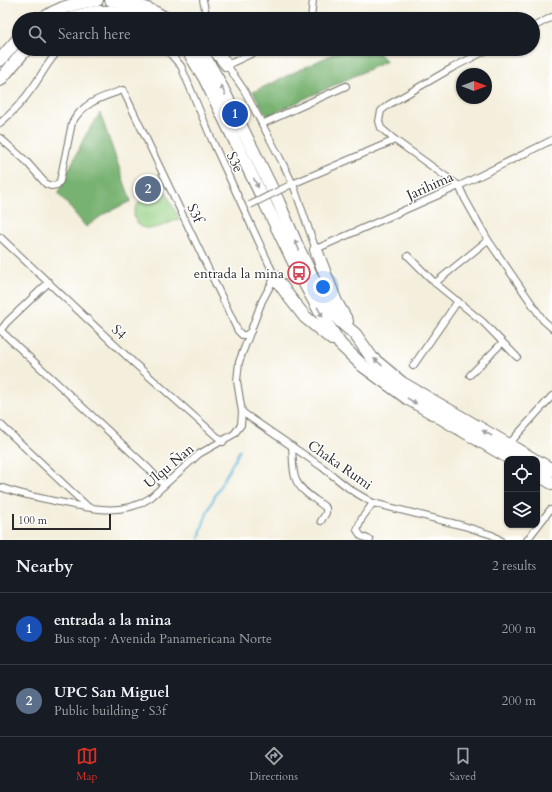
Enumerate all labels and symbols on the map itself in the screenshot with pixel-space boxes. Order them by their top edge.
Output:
north arrow [456,68,492,104]
one-way arrow [220,84,226,96]
pin: 1 [222,99,248,129]
street label: S3e [222,149,248,175]
street label: Jarihima [402,167,456,206]
pin: 2 [135,174,161,204]
one-way arrow [253,177,259,189]
street label: S3f [182,201,209,228]
one-way arrow [294,240,300,251]
bus stop icon: entrada la mina [286,260,312,286]
place label: entrada la mina [194,264,284,283]
your location [313,277,333,297]
one-way arrow [317,306,323,318]
street label: S4 [107,320,131,344]
one-way arrow [372,358,383,367]
one-way arrow [407,397,417,405]
one-way arrow [481,429,493,436]
street label: Chaka Rumi [304,436,376,494]
street label: Ulqu Ñan [140,439,198,493]
scale bar [12,512,111,531]

